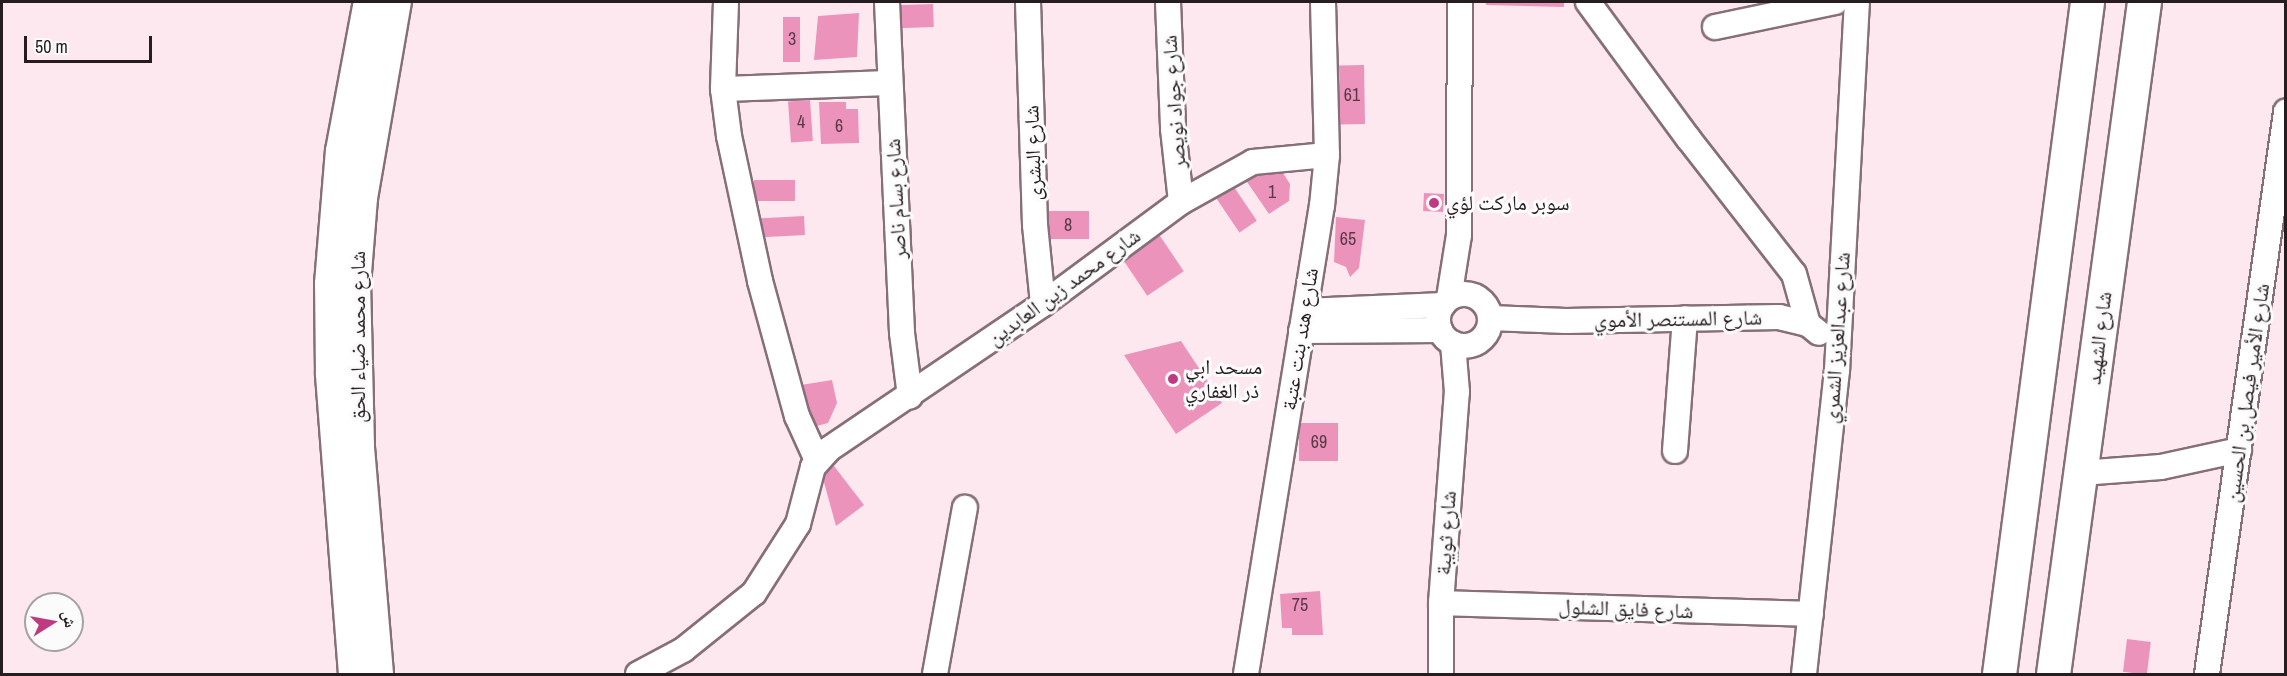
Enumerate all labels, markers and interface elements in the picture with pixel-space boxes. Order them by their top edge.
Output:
scale bar [27,24,154,62]
house number: 3 [788,28,796,50]
text: 50 m [35,34,68,59]
street label: شارع جواد نويصر [1157,34,1191,170]
house number: 61 [1344,84,1360,106]
street label: شارع البشرى [1019,105,1047,201]
house number: 4 [797,111,805,133]
house number: 6 [835,115,843,137]
street label: شارع بسام ناصر [880,138,912,260]
house number: 1 [1268,181,1276,203]
place label: سوبر ماركت لؤي [1446,190,1570,216]
marker: سوبر ماركت لؤي [1427,196,1441,210]
house number: 8 [1064,214,1072,236]
street label: شارع محمد زين العابدين [983,223,1145,351]
house number: 65 [1340,228,1356,250]
street label: شارع محمد ضياء الحق [345,251,371,423]
street label: شارع عبدالعزيز الشمري [1818,251,1856,425]
street label: شارع هند بنت عتبة [1276,266,1324,412]
street label: شارع الأمير فيصل بن الحسين [2219,282,2275,504]
street label: شارع الشهيد [2081,290,2117,386]
street label: شارع المستنصر الأموي [1594,305,1762,333]
place label: مسحد ابي ذر الغفاري [1185,354,1262,404]
marker: مسحد ابي ذر الغفاري [1166,372,1180,386]
house number: 69 [1311,431,1327,453]
street label: شارع ثويبة [1430,490,1462,576]
north arrow [24,592,84,652]
house number: 75 [1292,594,1308,616]
street label: شارع فايق الشلول [1558,594,1694,624]
text: ش [57,609,82,629]

